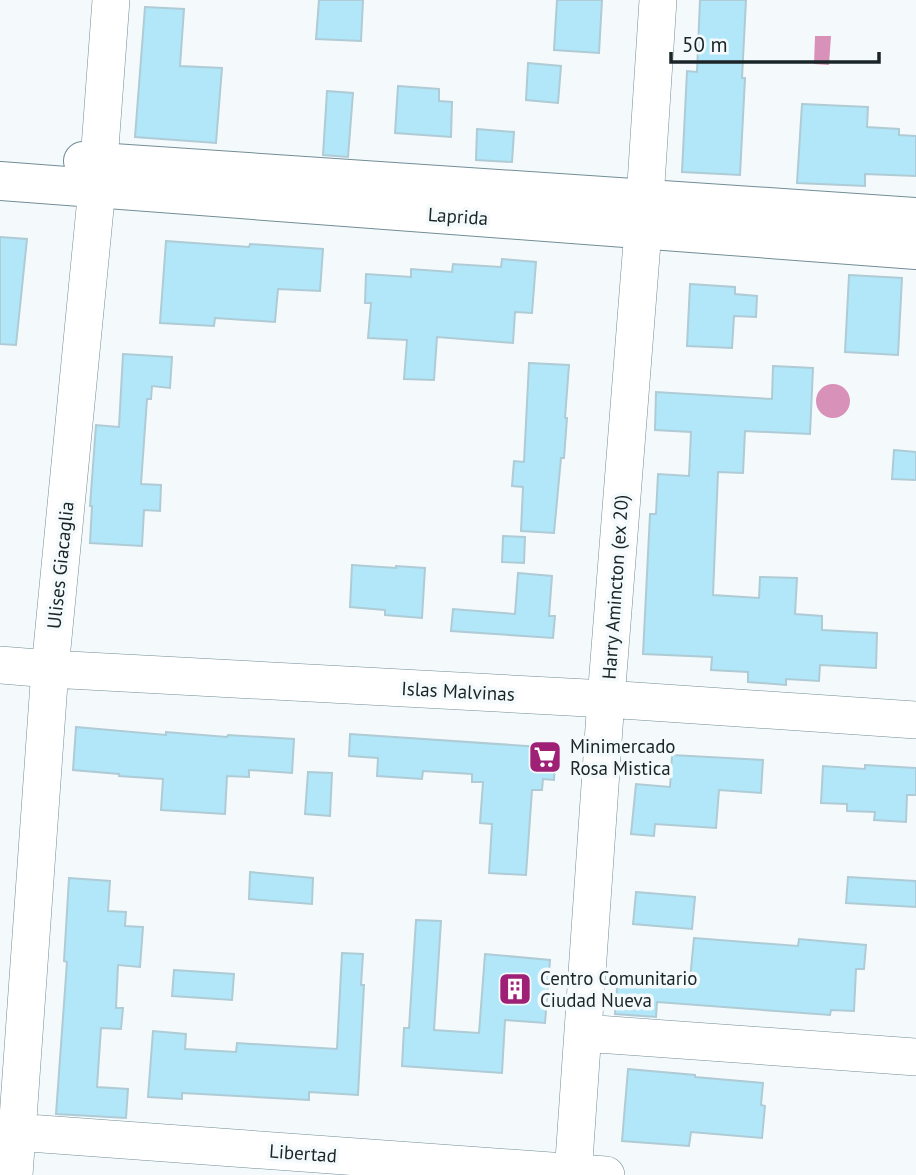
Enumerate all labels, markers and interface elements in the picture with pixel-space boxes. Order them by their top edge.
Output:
scale bar [671,21,879,65]
text: 50 m [682,31,728,58]
street label: Laprida [427,202,489,230]
street label: Harry Amincton (ex 20) [597,494,633,680]
street label: Ulises Giacaglia [41,500,79,630]
street label: Islas Malvinas [401,676,515,706]
place label: Minimercado Rosa Mistica [570,734,676,780]
supermarket icon: Minimercado Rosa Mistica [526,738,564,776]
place label: Centro Comunitario Ciudad Nueva [540,966,698,1012]
building icon: Centro Comunitario Ciudad Nueva [496,970,534,1008]
street label: Libertad [268,1139,338,1167]

